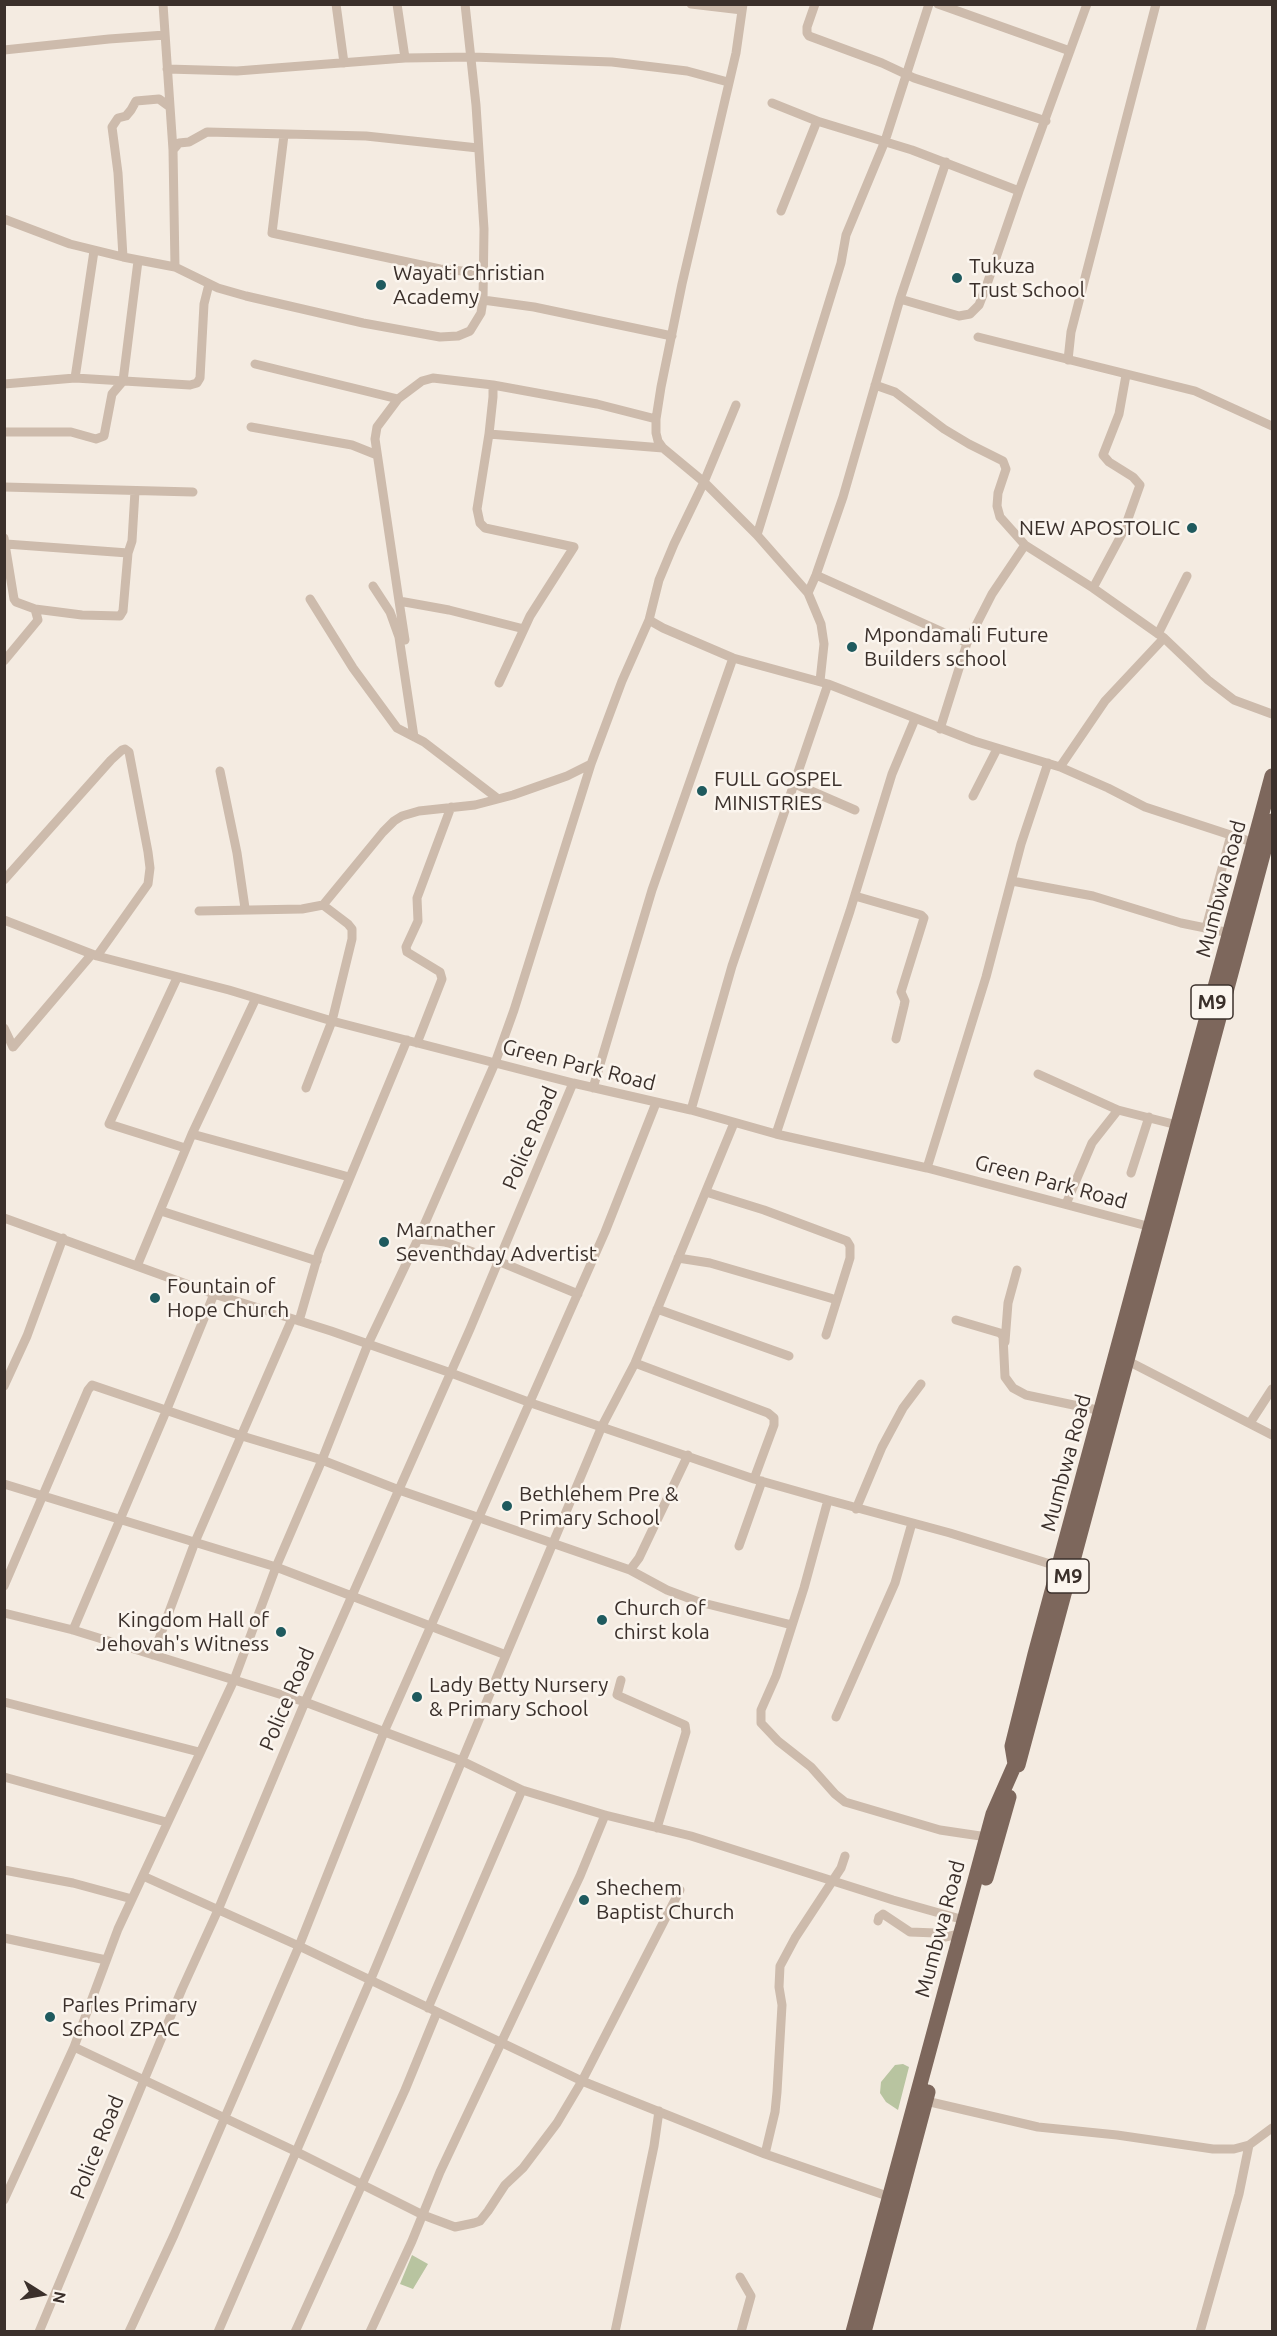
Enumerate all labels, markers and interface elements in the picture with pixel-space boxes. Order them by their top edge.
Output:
place label: Tukuza Trust School [969,253,1085,303]
place label: Wayati Christian Academy [393,260,545,310]
marker: Tukuza Trust School [950,271,964,285]
marker: Wayati Christian Academy [374,278,388,292]
place label: NEW APOSTOLIC [1019,515,1180,541]
marker: NEW APOSTOLIC [1185,521,1199,535]
place label: Mpondamali Future Builders school [864,622,1049,672]
marker: Mpondamali Future Builders school [845,640,859,654]
place label: FULL GOSPEL MINISTRIES [714,766,842,816]
marker: FULL GOSPEL MINISTRIES [695,784,709,798]
street label: Mumbwa Road [1191,818,1251,960]
road number: M9 [1191,985,1233,1019]
street label: Green Park Road [500,1034,658,1096]
street label: Police Road [497,1083,563,1193]
street label: Green Park Road [972,1150,1130,1214]
place label: Marnather Seventhday Advertist [396,1217,597,1267]
marker: Marnather Seventhday Advertist [377,1235,391,1249]
place label: Fountain of Hope Church [167,1273,289,1323]
marker: Fountain of Hope Church [148,1291,162,1305]
street label: Mumbwa Road [1036,1392,1096,1534]
place label: Bethlehem Pre & Primary School [519,1481,678,1531]
marker: Bethlehem Pre & Primary School [500,1499,514,1513]
road number: M9 [1047,1559,1089,1593]
place label: Church of chirst kola [614,1595,710,1645]
place label: Kingdom Hall of Jehovah's Witness [96,1607,269,1657]
marker: Church of chirst kola [595,1613,609,1627]
marker: Kingdom Hall of Jehovah's Witness [274,1625,288,1639]
street label: Police Road [254,1644,320,1754]
place label: Lady Betty Nursery & Primary School [429,1672,608,1722]
marker: Lady Betty Nursery & Primary School [410,1690,424,1704]
street label: Mumbwa Road [910,1858,970,2000]
place label: Shechem Baptist Church [596,1875,734,1925]
marker: Shechem Baptist Church [577,1893,591,1907]
place label: Parles Primary School ZPAC [62,1992,197,2042]
marker: Parles Primary School ZPAC [43,2010,57,2024]
street label: Police Road [65,2091,129,2203]
north arrow [12,2264,72,2324]
text: N [50,2290,70,2305]

